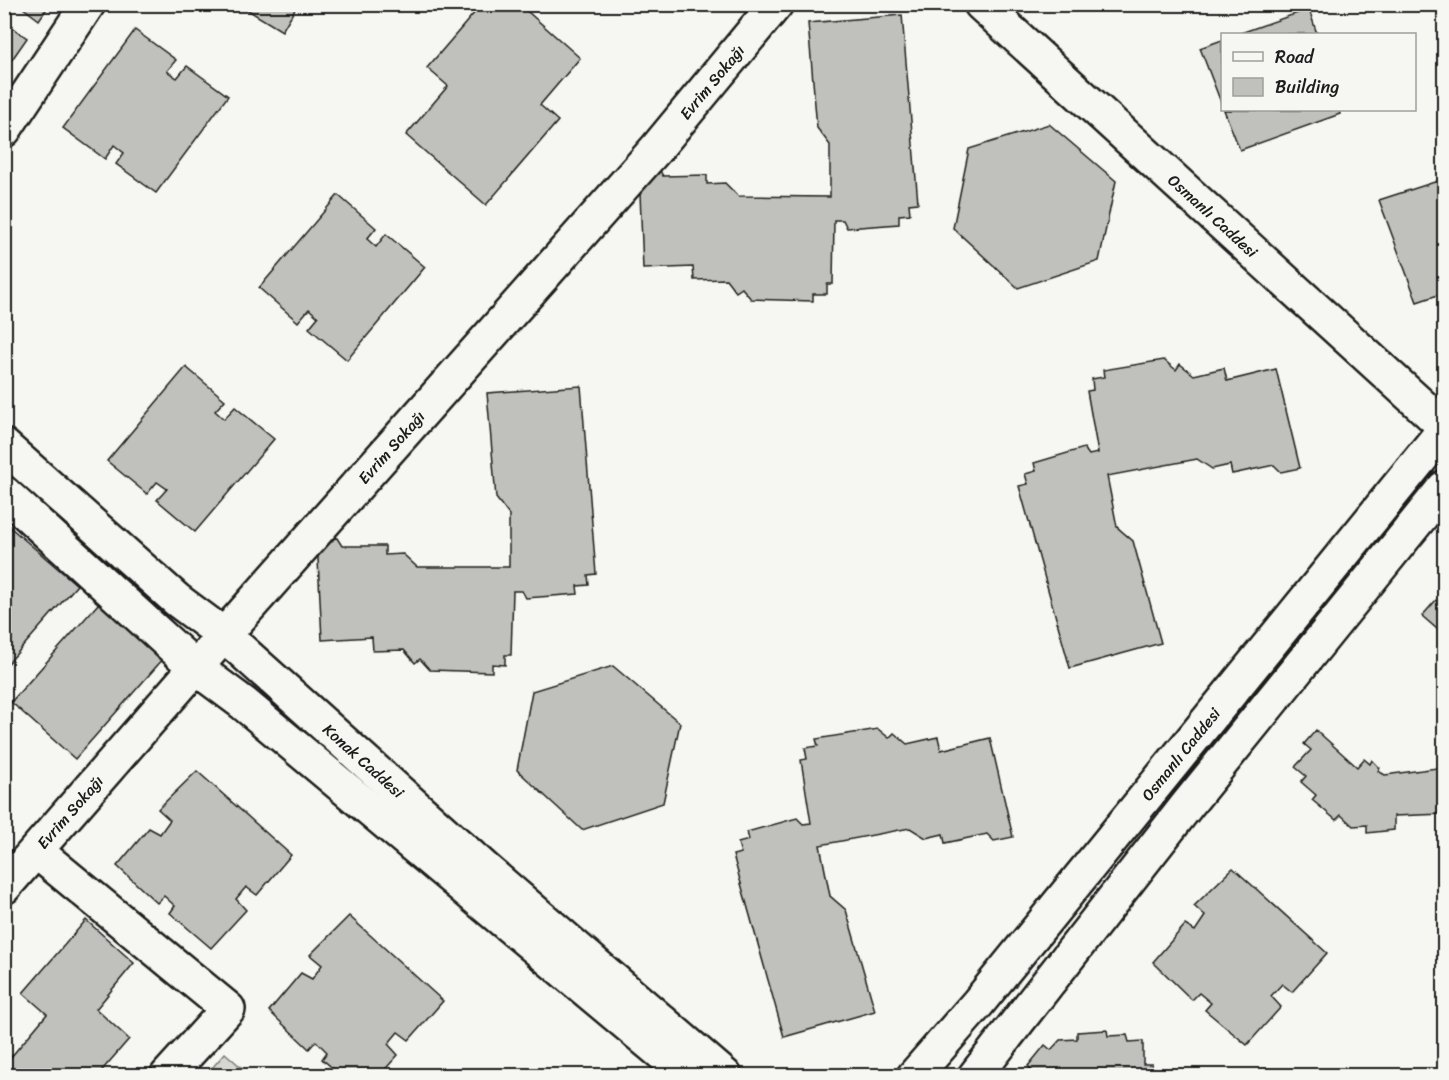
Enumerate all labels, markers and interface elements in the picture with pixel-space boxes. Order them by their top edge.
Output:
legend [1221,33,1416,111]
street label: Evrim Sokağı [672,38,752,126]
text: Road [1275,41,1315,73]
text: Building [1275,71,1339,103]
street label: Osmanlı Caddesi [1161,167,1265,265]
street label: Evrim Sokağı [350,404,433,491]
street label: Osmanlı Caddesi [1134,700,1228,808]
street label: Konak Caddesi [316,716,412,806]
street label: Evrim Sokağı [29,768,111,856]

